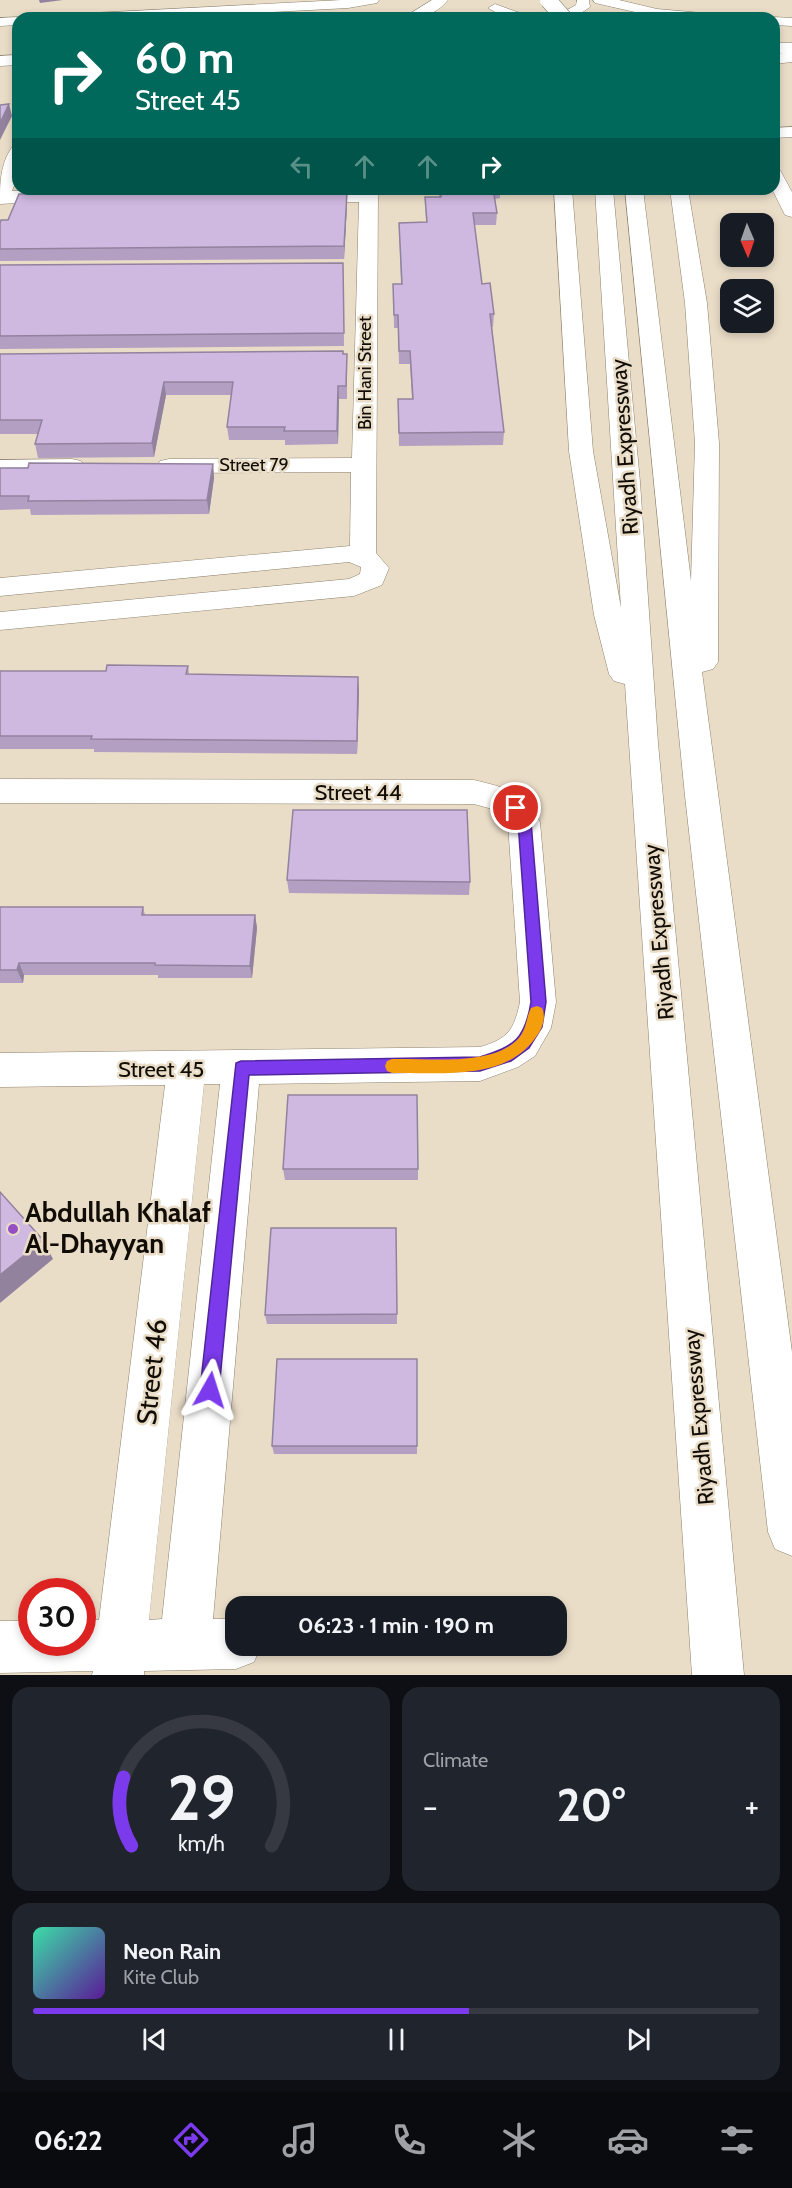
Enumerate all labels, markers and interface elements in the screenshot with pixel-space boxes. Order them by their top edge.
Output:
text: 60 m [135,32,234,84]
icon: right [36,36,114,114]
text: Street 45 [135,84,241,117]
icon: left [285,150,318,183]
icon: ahead [348,150,381,183]
icon: ahead [411,150,444,183]
icon: right [474,150,507,183]
north arrow [720,213,774,267]
map controls [720,213,774,333]
button: layers [720,279,774,333]
street label: Bin Hani Street [354,316,376,430]
street label: Riyadh Expressway [605,358,644,536]
street label: Street 79 [219,454,289,476]
street label: Street 44 [315,779,402,806]
pin [490,782,541,833]
icon: arrive [499,791,532,824]
street label: Riyadh Expressway [637,843,680,1021]
street label: Street 45 [118,1056,204,1083]
place label: Abdullah Khalaf Al-Dhayyan [25,1196,211,1260]
marker: Abdullah Khalaf Al-Dhayyan [6,1222,20,1236]
street label: Street 46 [130,1317,173,1427]
street label: Riyadh Expressway [677,1328,720,1506]
position arrow [178,1358,242,1422]
speed limit sign: 30 [18,1578,96,1656]
text: 06:23 · 1 min · 190 m [298,1612,494,1639]
text: Climate [423,1748,488,1772]
text: 29 [167,1760,235,1836]
text: 20° [557,1778,625,1832]
text: − [423,1786,438,1826]
text: + [744,1786,759,1826]
text: km/h [178,1830,224,1856]
text: Neon Rain [123,1938,221,1965]
text: Kite Club [123,1965,199,1989]
icon: previous [138,2023,171,2056]
icon: pause [380,2023,413,2056]
icon: next [622,2023,655,2056]
icon: directions [170,2119,212,2161]
icon: music [279,2119,321,2161]
icon: phone [388,2119,430,2161]
icon: climate [498,2119,540,2161]
icon: car [607,2119,649,2161]
icon: filters [716,2119,758,2161]
text: 06:22 [34,2124,102,2157]

